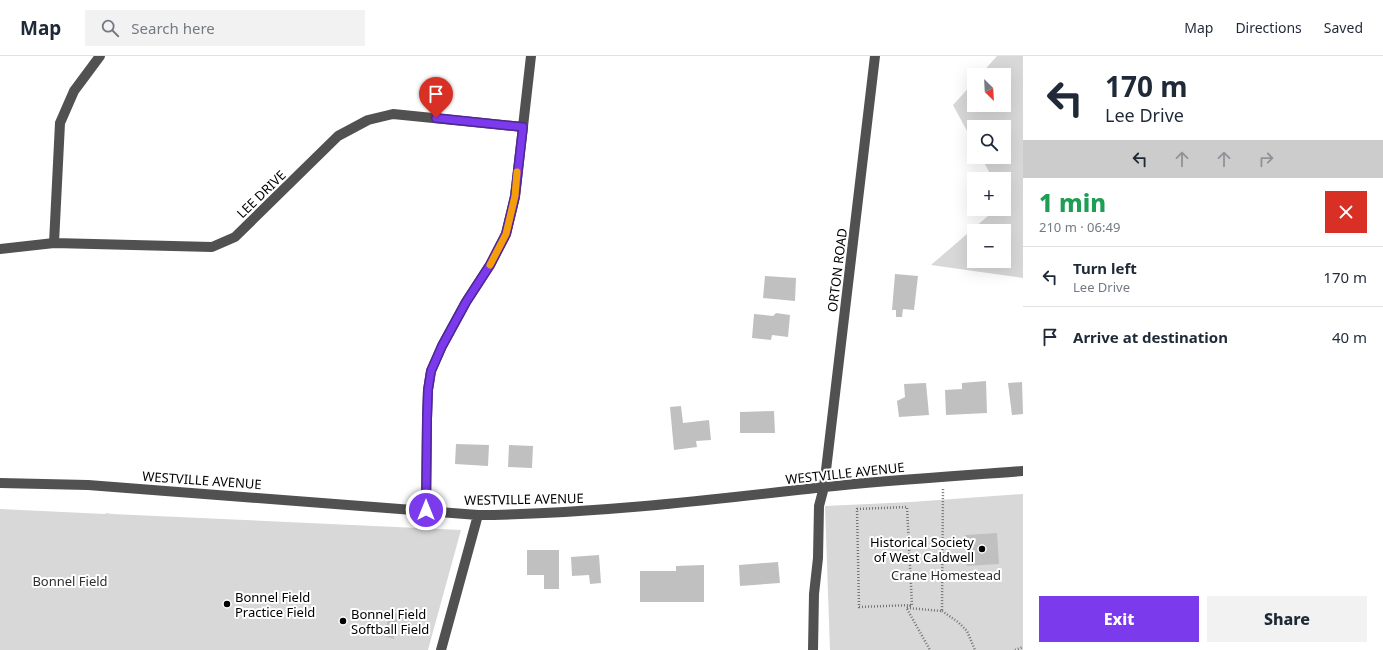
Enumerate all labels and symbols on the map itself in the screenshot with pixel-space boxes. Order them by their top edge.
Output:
north arrow [967,68,1011,112]
pin [419,77,453,118]
street label: LEE DRIVE [233,166,289,222]
street label: ORTON ROAD [823,227,851,313]
street label: WESTVILLE AVENUE [785,458,905,488]
street label: WESTVILLE AVENUE [142,467,262,493]
position arrow [405,489,447,531]
street label: WESTVILLE AVENUE [464,489,584,509]
place label: Historical Society of West Caldwell [870,533,974,566]
marker: Historical Society of West Caldwell [977,544,987,554]
park label: Crane Homestead [891,566,1001,584]
park label: Bonnel Field [32,572,108,590]
place label: Bonnel Field Practice Field [235,588,315,621]
marker: Bonnel Field Practice Field [222,599,232,609]
place label: Bonnel Field Softball Field [351,605,429,638]
marker: Bonnel Field Softball Field [338,616,348,626]

